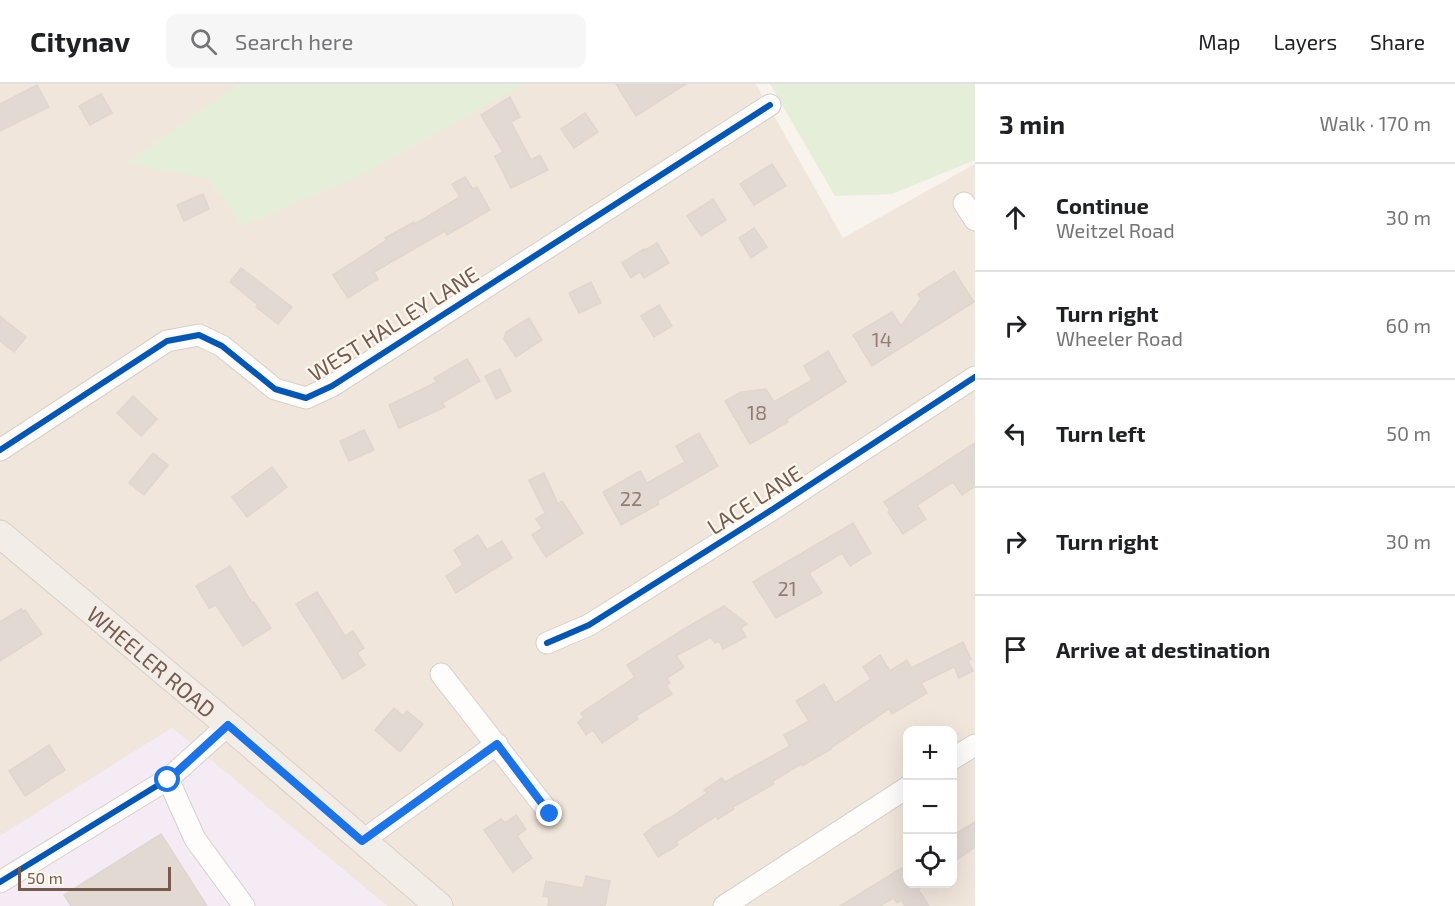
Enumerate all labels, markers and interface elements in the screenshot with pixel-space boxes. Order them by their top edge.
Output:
search box [166,14,586,68]
text: Citynav [30,24,130,58]
icon: search [187,25,220,58]
text: Search here [235,28,353,54]
text: Map [1198,29,1240,54]
text: Layers [1273,29,1337,54]
text: Share [1370,29,1425,54]
text: 3 min [999,108,1065,139]
text: Walk · 170 m [1320,111,1431,135]
text: Continue [1056,192,1149,218]
icon: ahead [999,201,1032,234]
text: 30 m [1386,205,1431,229]
text: Weitzel Road [1056,218,1175,242]
street label: WEST HALLEY LANE [303,260,483,386]
text: Turn right [1056,300,1158,326]
icon: right [999,309,1032,342]
text: 60 m [1386,313,1431,337]
text: Wheeler Road [1056,326,1183,350]
house number: 14 [872,327,892,351]
house number: 18 [747,400,767,424]
icon: left [999,417,1032,450]
text: Turn left [1056,420,1145,446]
text: 50 m [1386,421,1431,445]
street label: LACE LANE [702,459,806,539]
house number: 22 [620,486,642,510]
icon: right [999,525,1032,558]
text: Turn right [1056,528,1158,554]
text: 30 m [1386,529,1431,553]
house number: 21 [777,576,797,600]
street label: WHEELER ROAD [83,600,221,722]
icon: arrive [999,633,1032,666]
text: Arrive at destination [1056,636,1270,662]
map controls [903,726,957,888]
button: + [903,726,957,780]
route start [154,766,180,792]
button: − [903,780,957,834]
route end [536,800,562,826]
button: locate [903,834,957,888]
scale bar [18,864,171,892]
text: 50 m [27,868,63,887]

